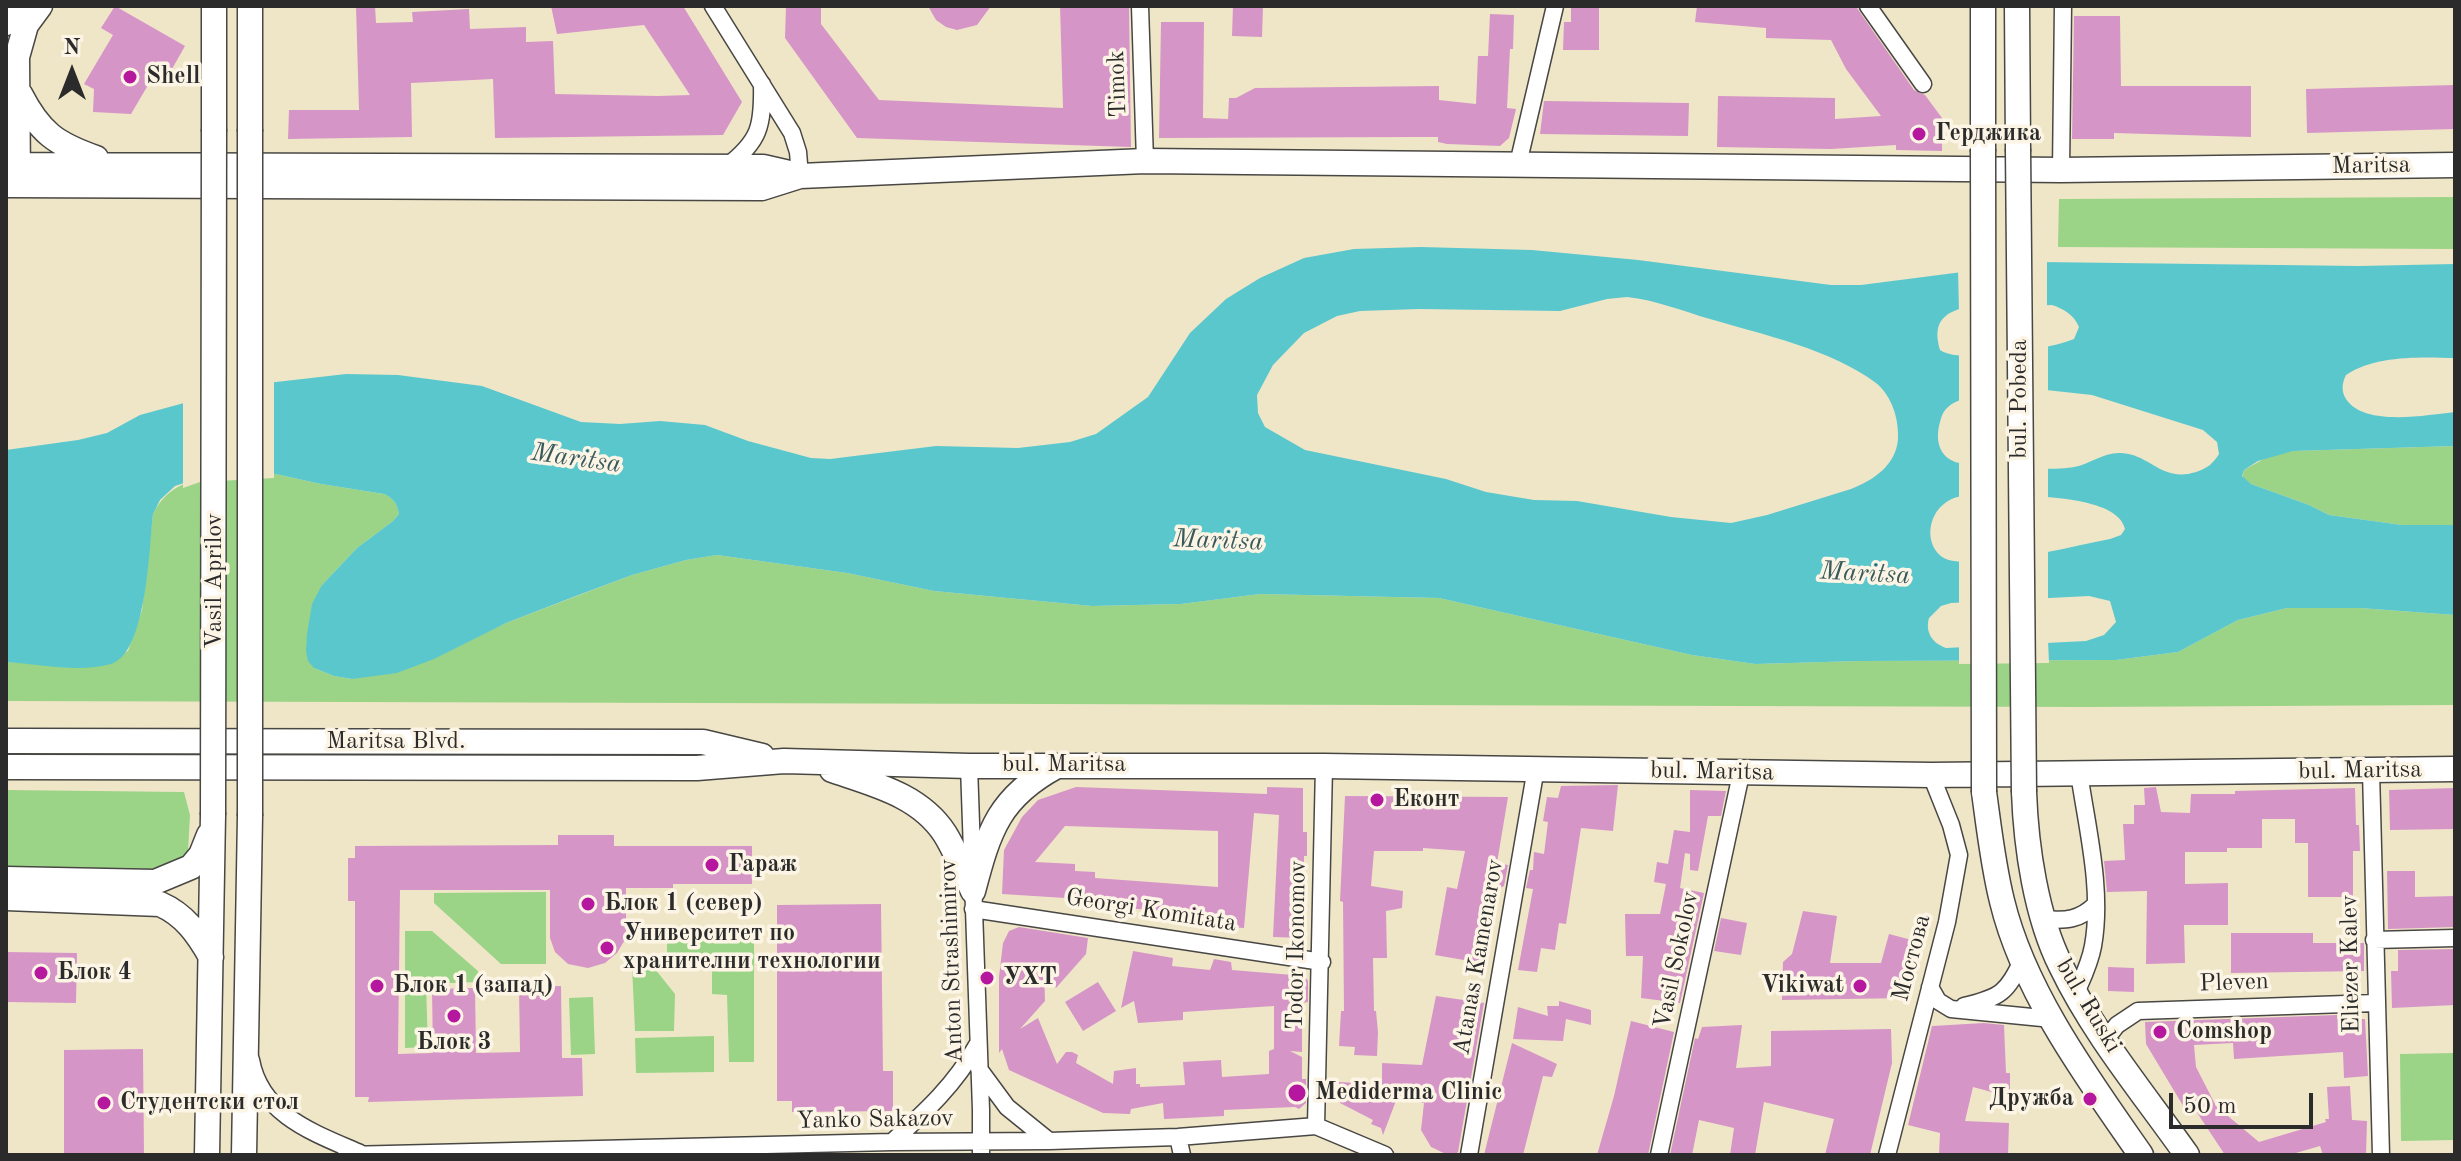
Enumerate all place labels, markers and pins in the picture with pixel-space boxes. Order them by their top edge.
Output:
place label: Shell [146,63,200,91]
marker: Shell [121,68,139,86]
place label: Герджика [1935,120,2041,148]
marker: Герджика [1910,125,1928,143]
place label: Еконт [1393,786,1459,814]
marker: Еконт [1368,791,1386,809]
place label: Гараж [728,851,797,879]
marker: Гараж [703,856,721,874]
place label: Блок 1 (север) [604,890,762,918]
marker: Блок 1 (север) [579,895,597,913]
place label: Университет по хранителни технологии [623,920,881,976]
marker: Университет по хранителни технологии [598,939,616,957]
place label: Блок 4 [57,959,132,987]
marker: Блок 4 [32,964,50,982]
place label: УХТ [1003,964,1057,992]
marker: УХТ [978,969,996,987]
place label: Блок 1 (запад) [393,972,553,1000]
place label: Vikiwat [1761,972,1844,1000]
marker: Блок 1 (запад) [368,977,386,995]
marker: Vikiwat [1851,977,1869,995]
marker: Блок 3 [445,1007,463,1025]
place label: Comshop [2176,1018,2272,1046]
marker: Comshop [2151,1023,2169,1041]
place label: Блок 3 [417,1029,491,1057]
place label: Mediderma Clinic [1315,1079,1502,1107]
marker: Mediderma Clinic [1286,1082,1308,1104]
place label: Дружба [1989,1085,2074,1113]
place label: Студентски стол [120,1089,299,1117]
marker: Дружба [2081,1090,2099,1108]
marker: Студентски стол [95,1094,113,1112]

